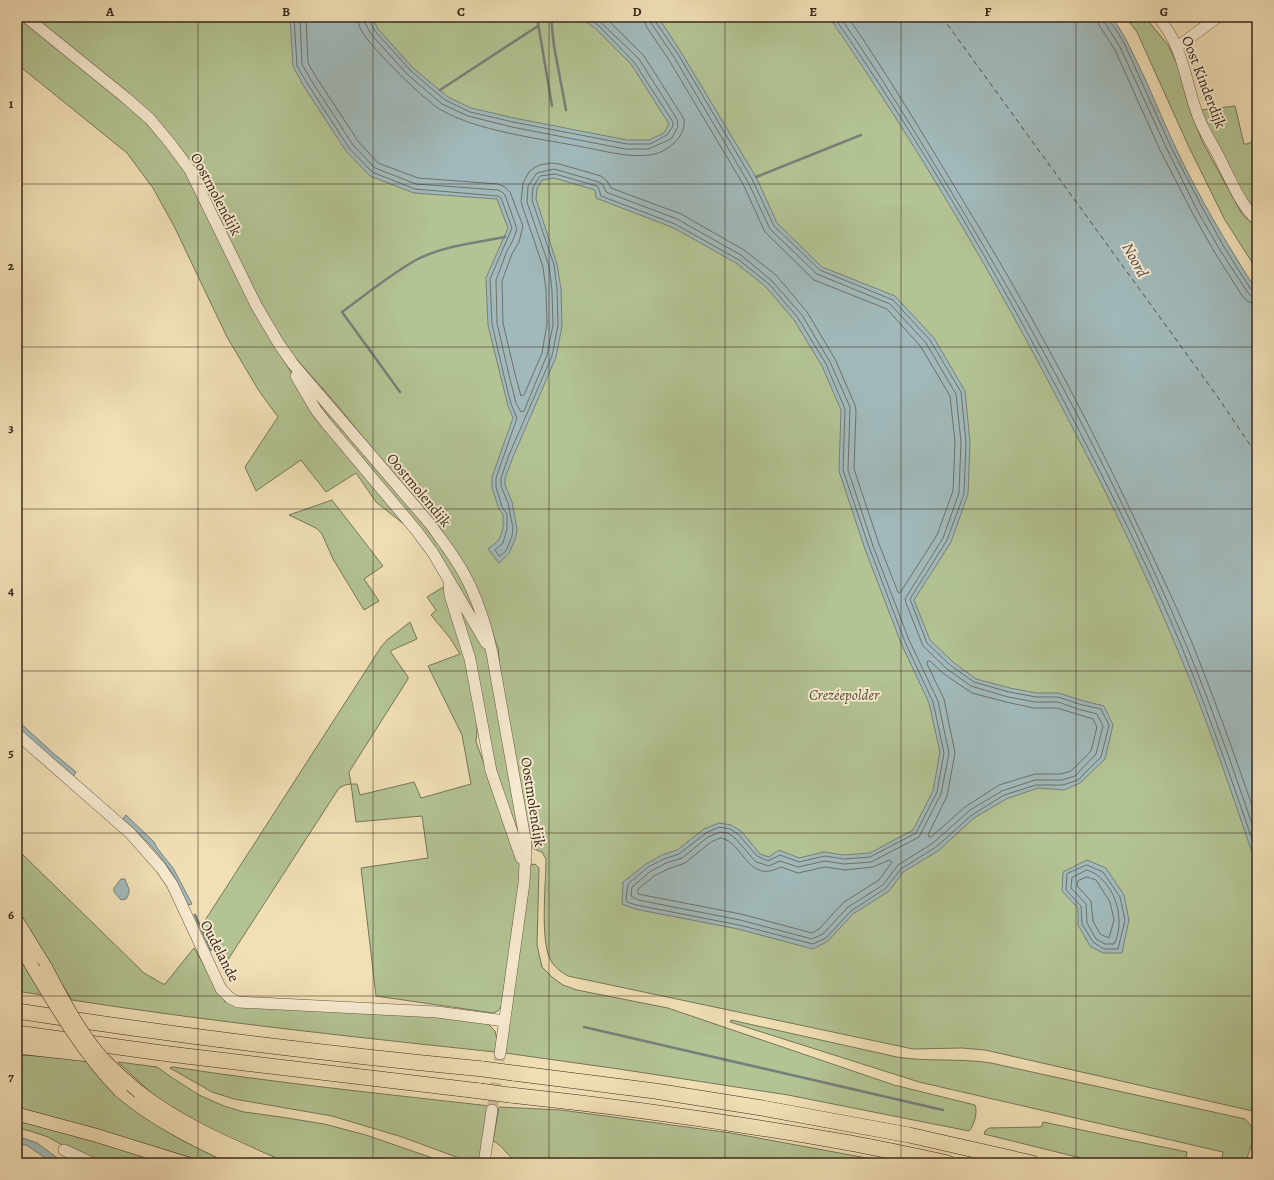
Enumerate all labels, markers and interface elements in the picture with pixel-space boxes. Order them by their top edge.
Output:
text: A [105,3,115,20]
text: B [282,3,290,20]
text: C [457,3,465,20]
text: D [632,3,642,20]
text: E [809,3,817,20]
text: F [985,3,992,20]
text: G [1160,3,1168,20]
street label: Oost Kinderdijk [1177,33,1231,132]
text: 1 [9,95,14,112]
street label: Oostmolendijk [186,149,246,239]
water label: Noord [1117,239,1154,282]
text: 2 [8,257,15,274]
text: 3 [8,419,14,436]
street label: Oostmolendijk [382,449,456,532]
text: 4 [8,582,14,599]
park label: Crezéepolder [809,685,880,705]
text: 5 [8,744,14,761]
street label: Oostmolendijk [516,756,550,849]
text: 6 [8,906,14,923]
street label: Oudelande [196,917,244,986]
text: 7 [8,1068,14,1085]

